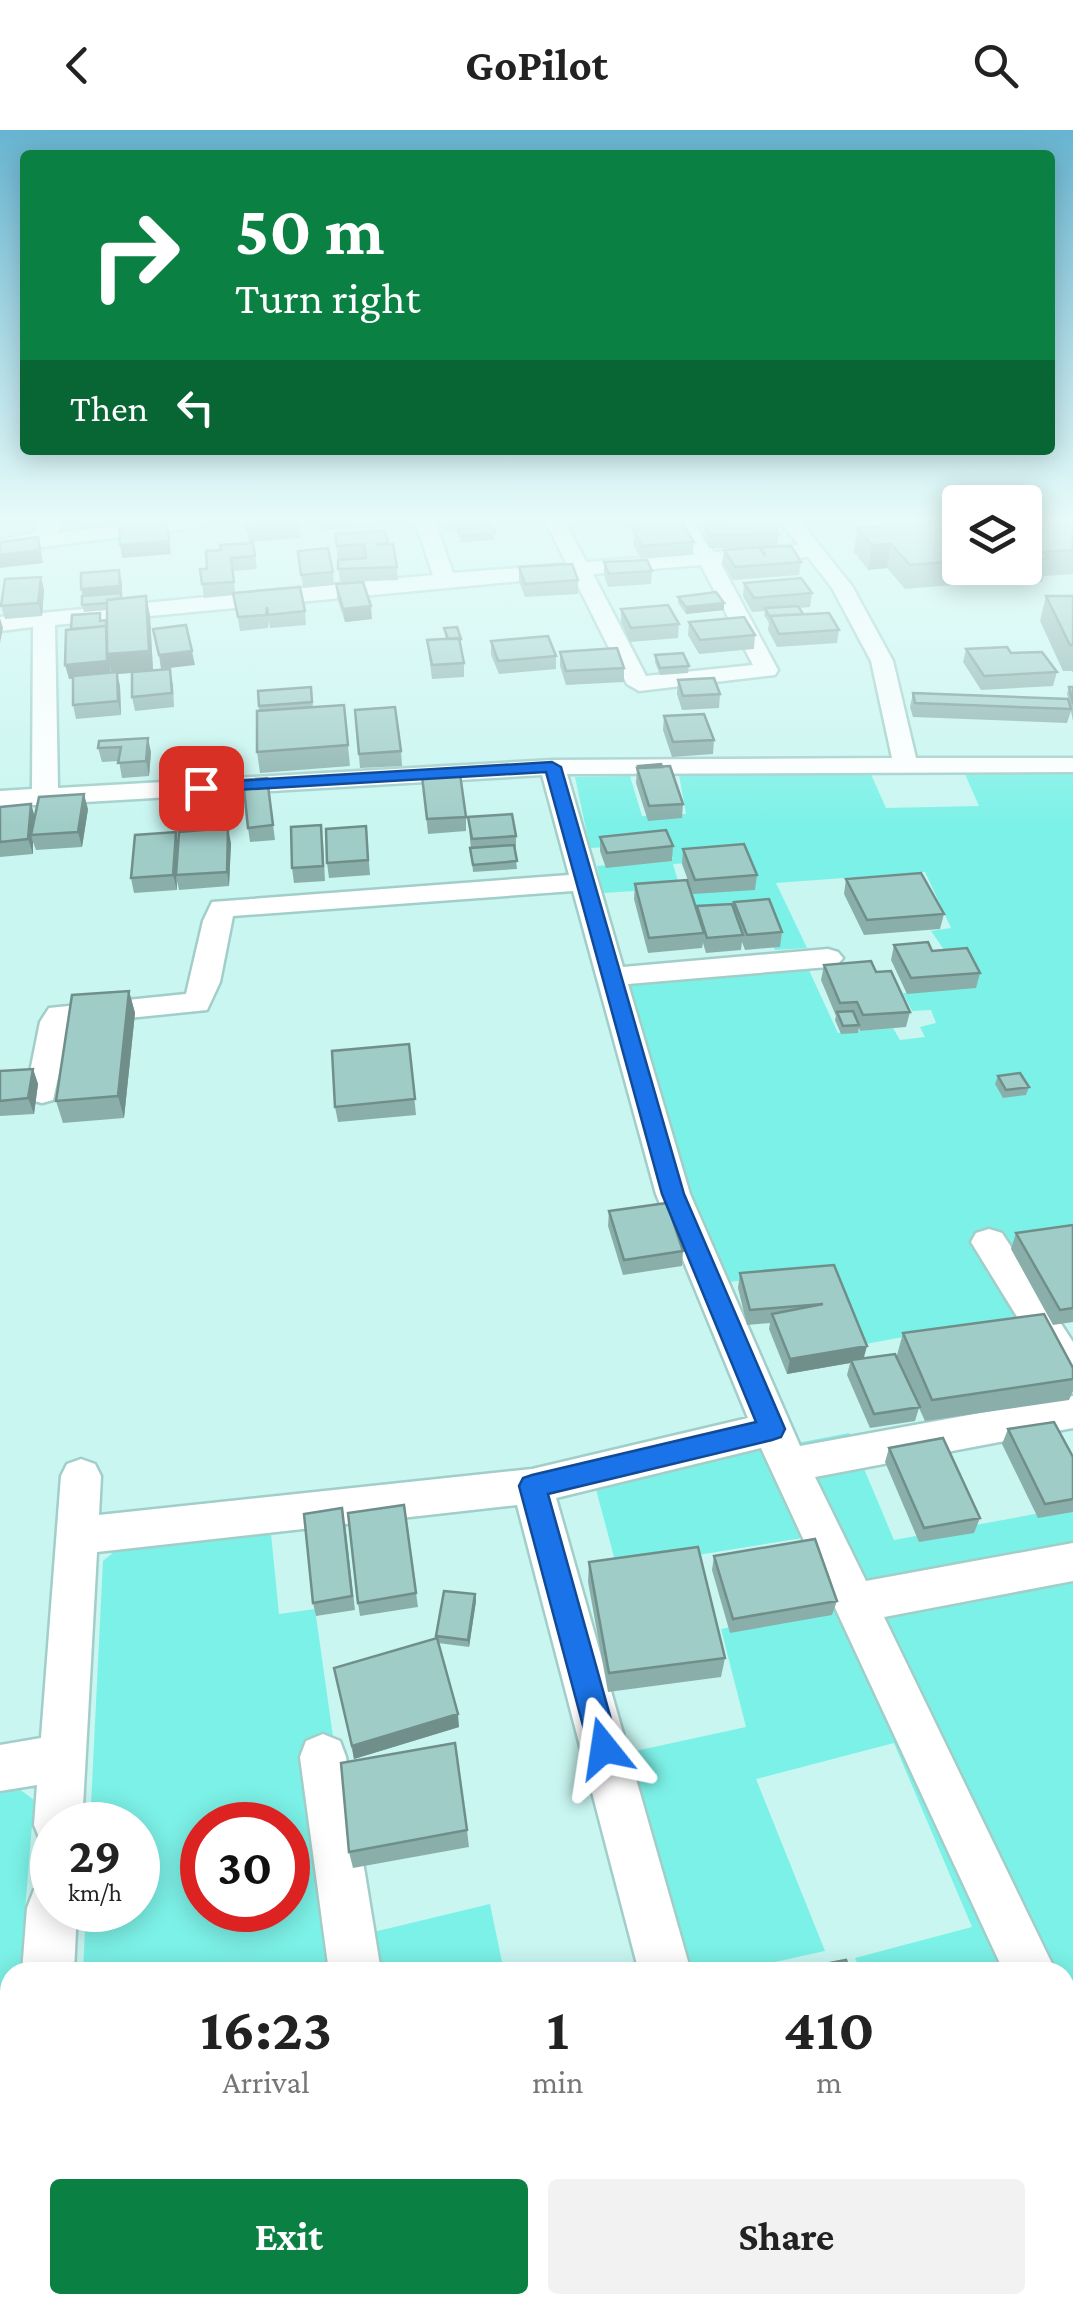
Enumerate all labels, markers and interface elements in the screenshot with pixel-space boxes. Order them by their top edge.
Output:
icon: back [50,38,105,93]
icon: search [968,38,1023,93]
text: GoPilot [465,40,608,90]
icon: right [70,190,200,320]
text: 50 m [235,191,385,269]
text: Turn right [235,273,420,323]
icon: left [168,380,223,435]
text: Then [70,387,148,429]
map controls [942,485,1042,585]
button: layers [942,485,1042,585]
pin [159,746,244,831]
icon: arrive [174,761,229,816]
position arrow [552,1696,656,1800]
speed limit sign: 30 [180,1802,310,1932]
text: 29 [69,1827,121,1883]
text: km/h [68,1879,122,1906]
text: 16:23 [200,1995,332,2062]
text: 1 [547,1995,569,2062]
text: 410 [784,1995,875,2062]
text: Arrival [223,2064,310,2100]
text: min [532,2064,583,2100]
text: m [816,2064,842,2100]
button: Exit [50,2179,528,2294]
button: Share [548,2179,1025,2294]

